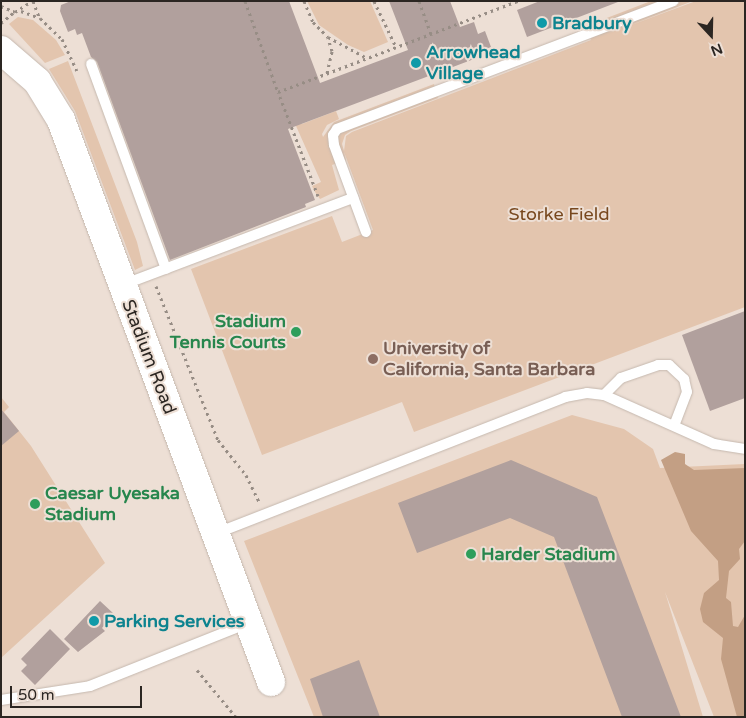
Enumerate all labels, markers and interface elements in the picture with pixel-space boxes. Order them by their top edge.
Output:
north arrow [686,10,736,60]
place label: Bradbury [552,12,632,34]
marker: Bradbury [536,17,548,29]
text: N [708,40,725,59]
place label: Arrowhead Village [426,42,521,84]
marker: Arrowhead Village [410,57,422,69]
park label: Storke Field [508,203,610,225]
street label: Stadium Road [117,297,181,417]
place label: Stadium Tennis Courts [170,311,286,354]
marker: Stadium Tennis Courts [290,326,302,338]
place label: University of California, Santa Barbara [383,338,595,380]
marker: University of California, Santa Barbara [367,353,379,365]
place label: Caesar Uyesaka Stadium [45,483,180,526]
marker: Caesar Uyesaka Stadium [29,498,41,510]
place label: Harder Stadium [481,543,615,565]
marker: Harder Stadium [465,548,477,560]
place label: Parking Services [104,610,244,632]
marker: Parking Services [88,615,100,627]
scale bar [12,676,145,708]
text: 50 m [18,686,55,704]

